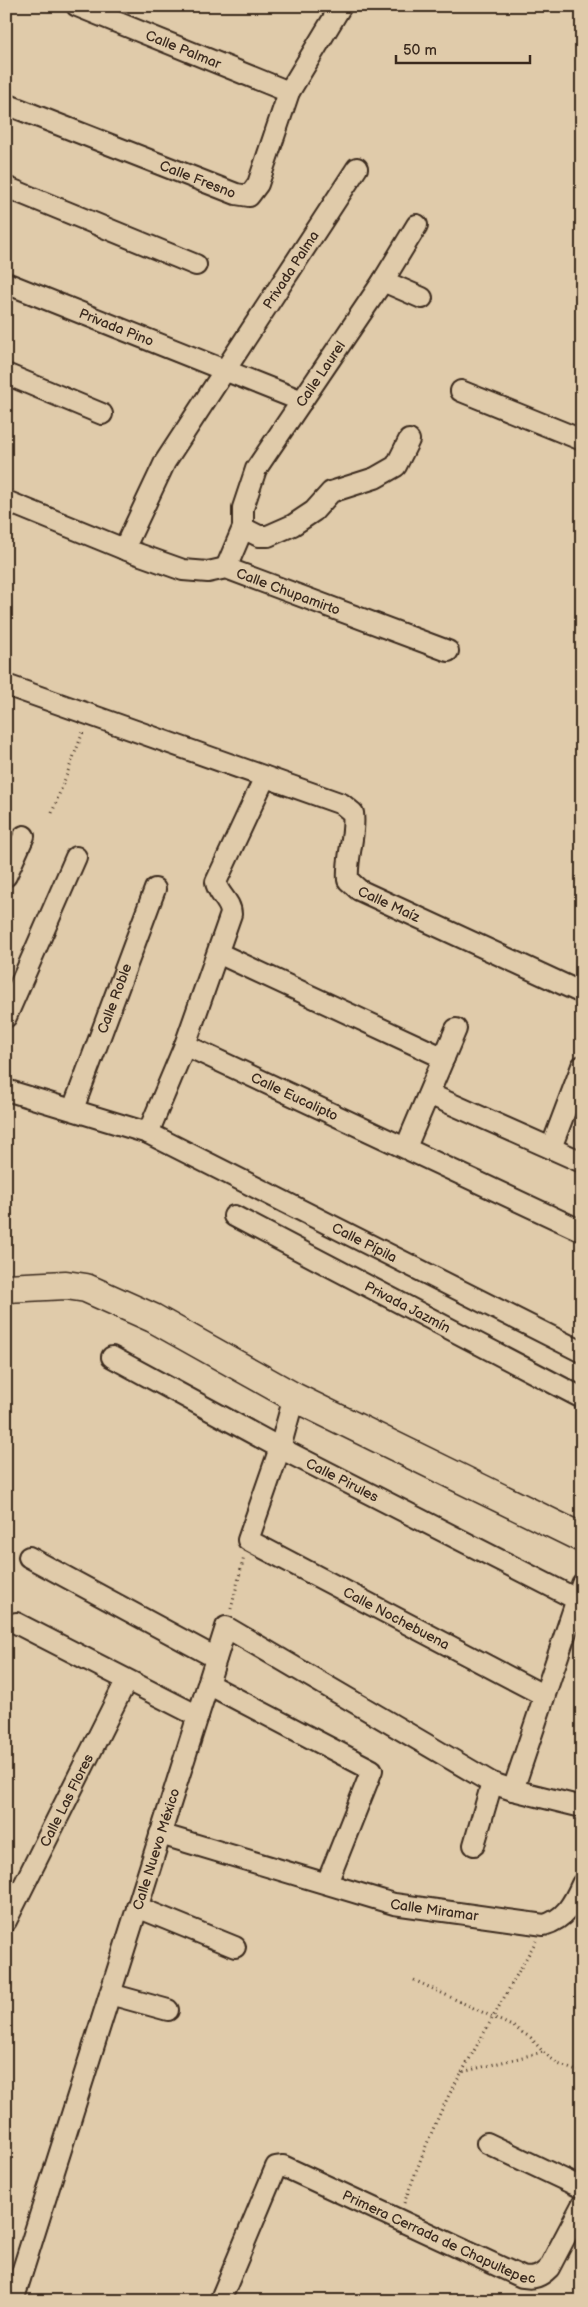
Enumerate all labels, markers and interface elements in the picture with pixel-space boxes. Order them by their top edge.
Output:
street label: Calle Palmar [143,26,225,73]
scale bar [396,32,529,64]
text: 50 m [403,41,437,60]
street label: Calle Fresno [157,157,238,202]
street label: Privada Palma [259,227,322,312]
street label: Privada Pino [77,305,156,350]
street label: Calle Laurel [292,338,349,410]
street label: Calle Chupamirto [234,564,343,618]
street label: Calle Maíz [355,882,423,926]
street label: Calle Roble [93,961,135,1036]
street label: Calle Eucalipto [248,1069,341,1124]
street label: Calle Pípila [329,1219,400,1266]
street label: Privada Jazmín [362,1277,454,1336]
street label: Calle Pirules [303,1454,382,1505]
street label: Calle Nochebuena [340,1583,453,1653]
street label: Calle Las Flores [36,1751,97,1850]
street label: Calle Nuevo México [129,1786,183,1912]
street label: Calle Miramar [389,1895,480,1924]
street label: Primera Cerrada de Chapultepec [340,2186,536,2286]

